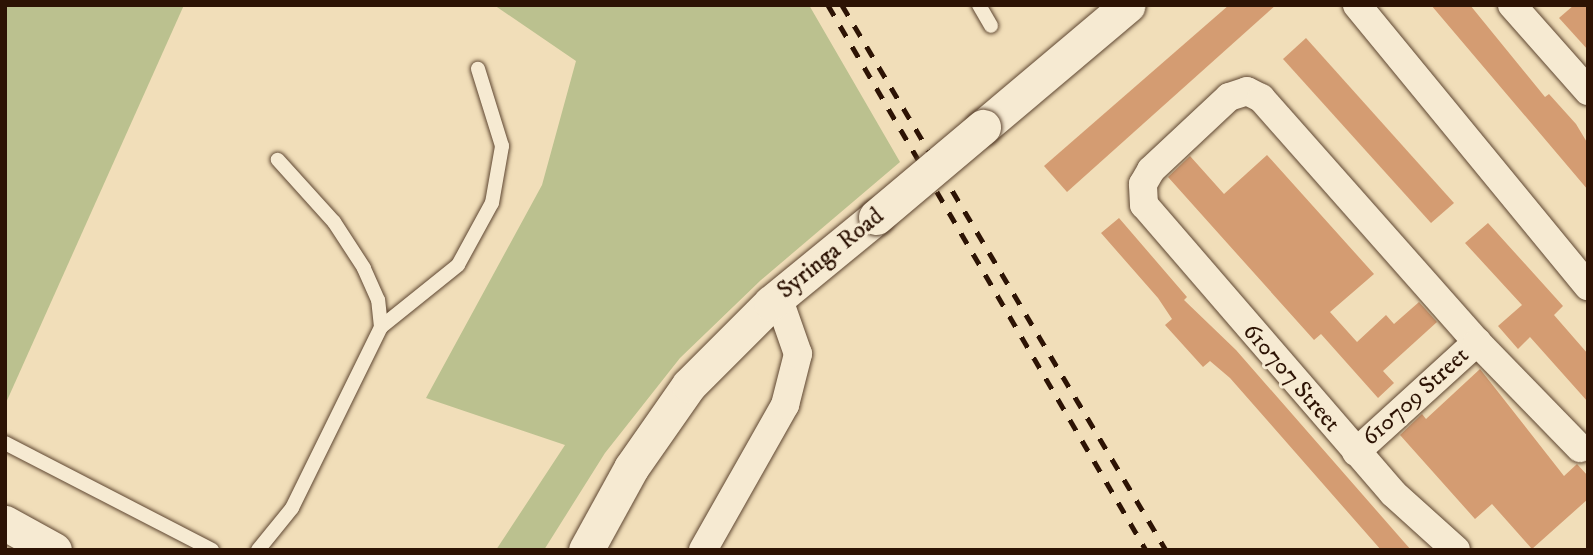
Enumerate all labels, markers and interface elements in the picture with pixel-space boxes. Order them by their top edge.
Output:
street label: Syringa Road [772,202,890,306]
street label: 610707 Street [1236,318,1346,438]
street label: 610709 Street [1357,342,1475,452]

